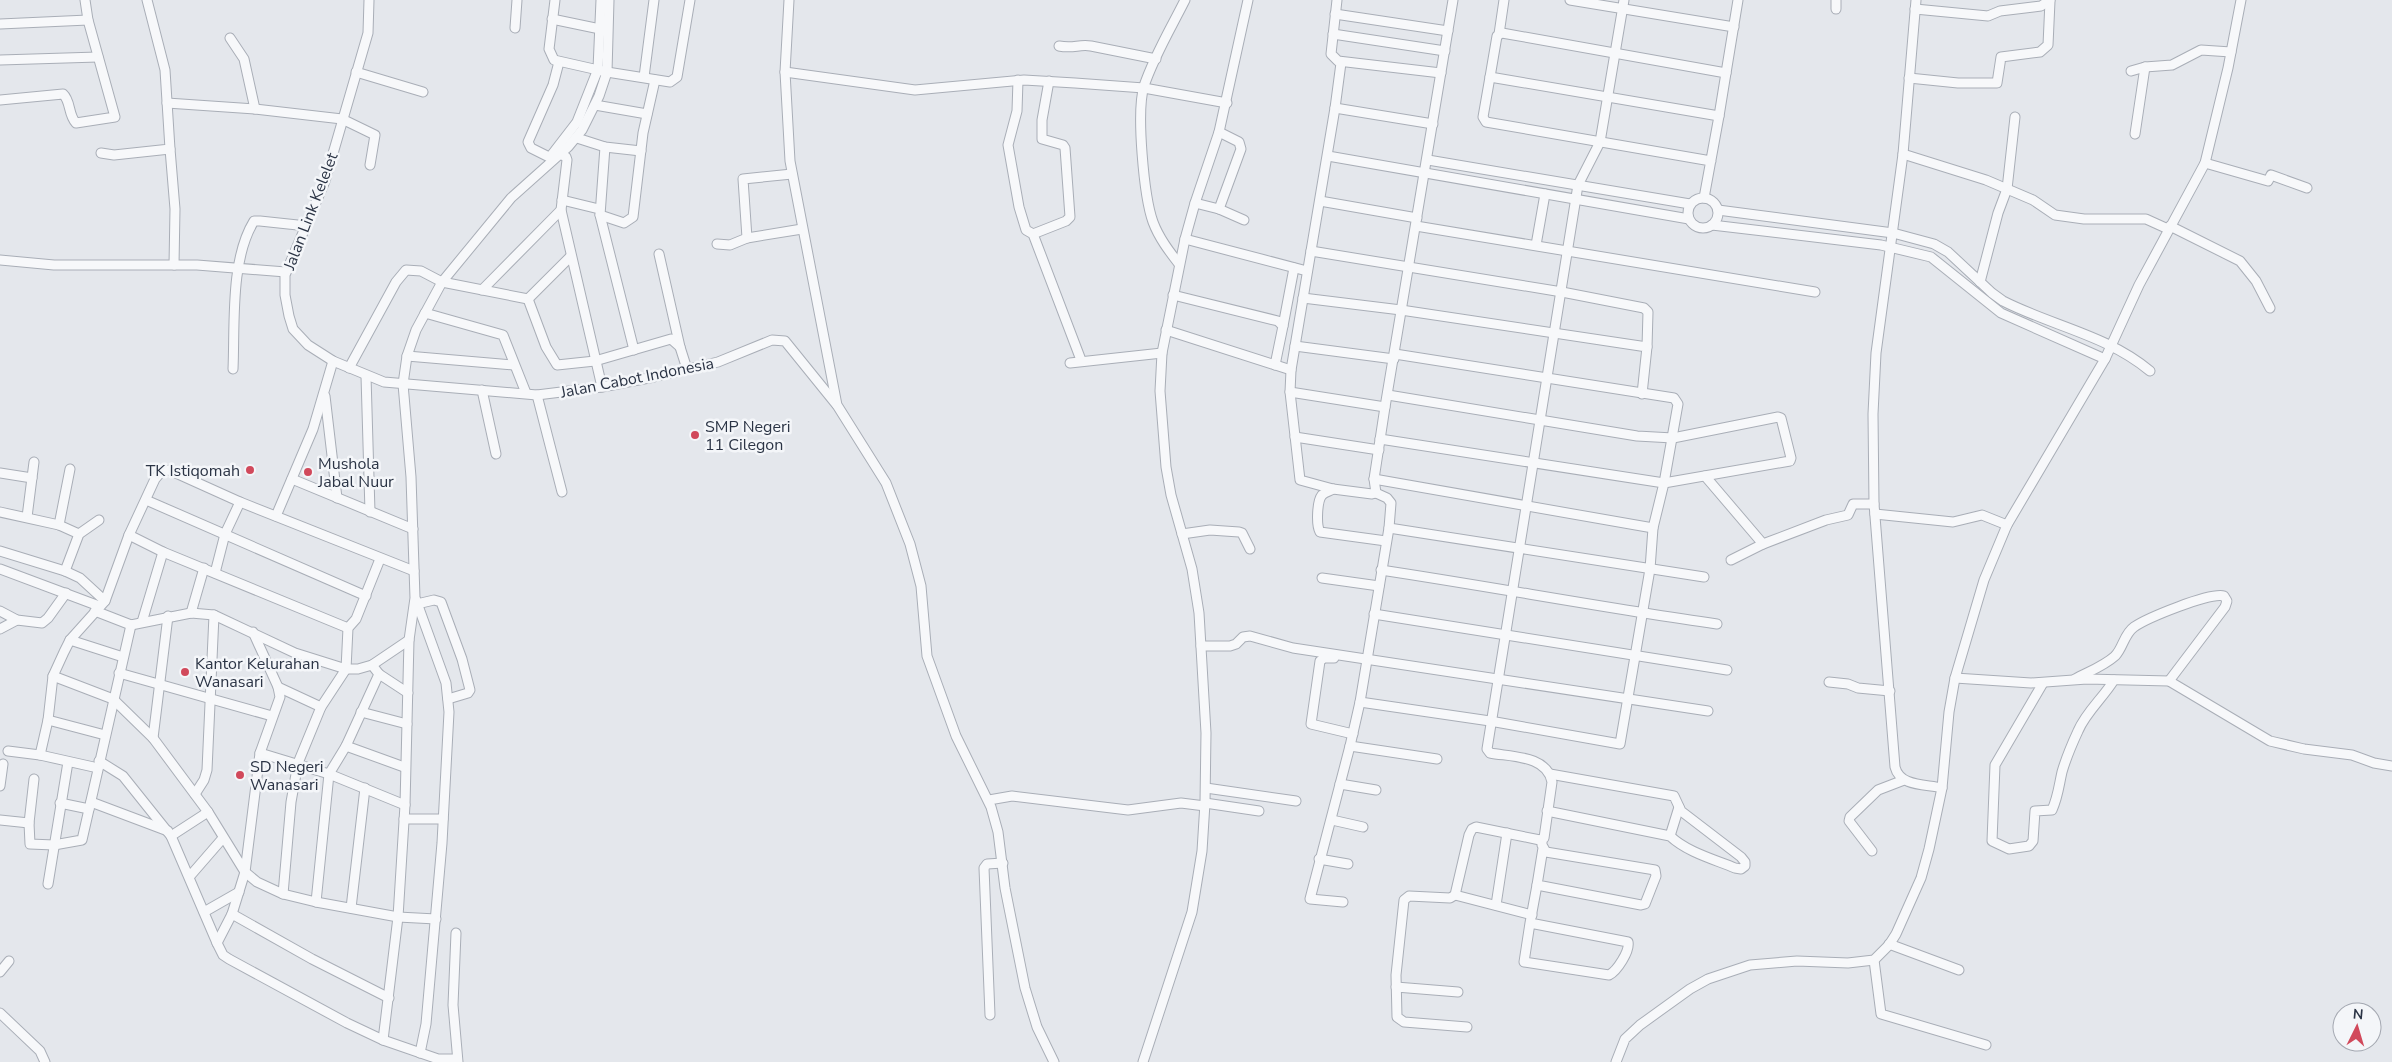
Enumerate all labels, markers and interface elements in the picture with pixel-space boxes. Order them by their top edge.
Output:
street label: Jalan Link Kelelet [278,149,344,274]
street label: Jalan Cabot Indonesia [558,352,716,404]
place label: SMP Negeri 11 Cilegon [705,416,790,456]
marker: SMP Negeri 11 Cilegon [689,429,701,441]
place label: Mushola Jabal Nuur [317,453,394,493]
place label: TK Istiqomah [146,460,240,482]
marker: TK Istiqomah [244,464,256,476]
marker: Mushola Jabal Nuur [302,466,314,478]
place label: Kantor Kelurahan Wanasari [195,653,320,693]
marker: Kantor Kelurahan Wanasari [179,666,191,678]
place label: SD Negeri Wanasari [250,756,324,796]
marker: SD Negeri Wanasari [234,769,246,781]
north arrow [2332,1002,2382,1052]
text: N [2352,1005,2364,1024]

